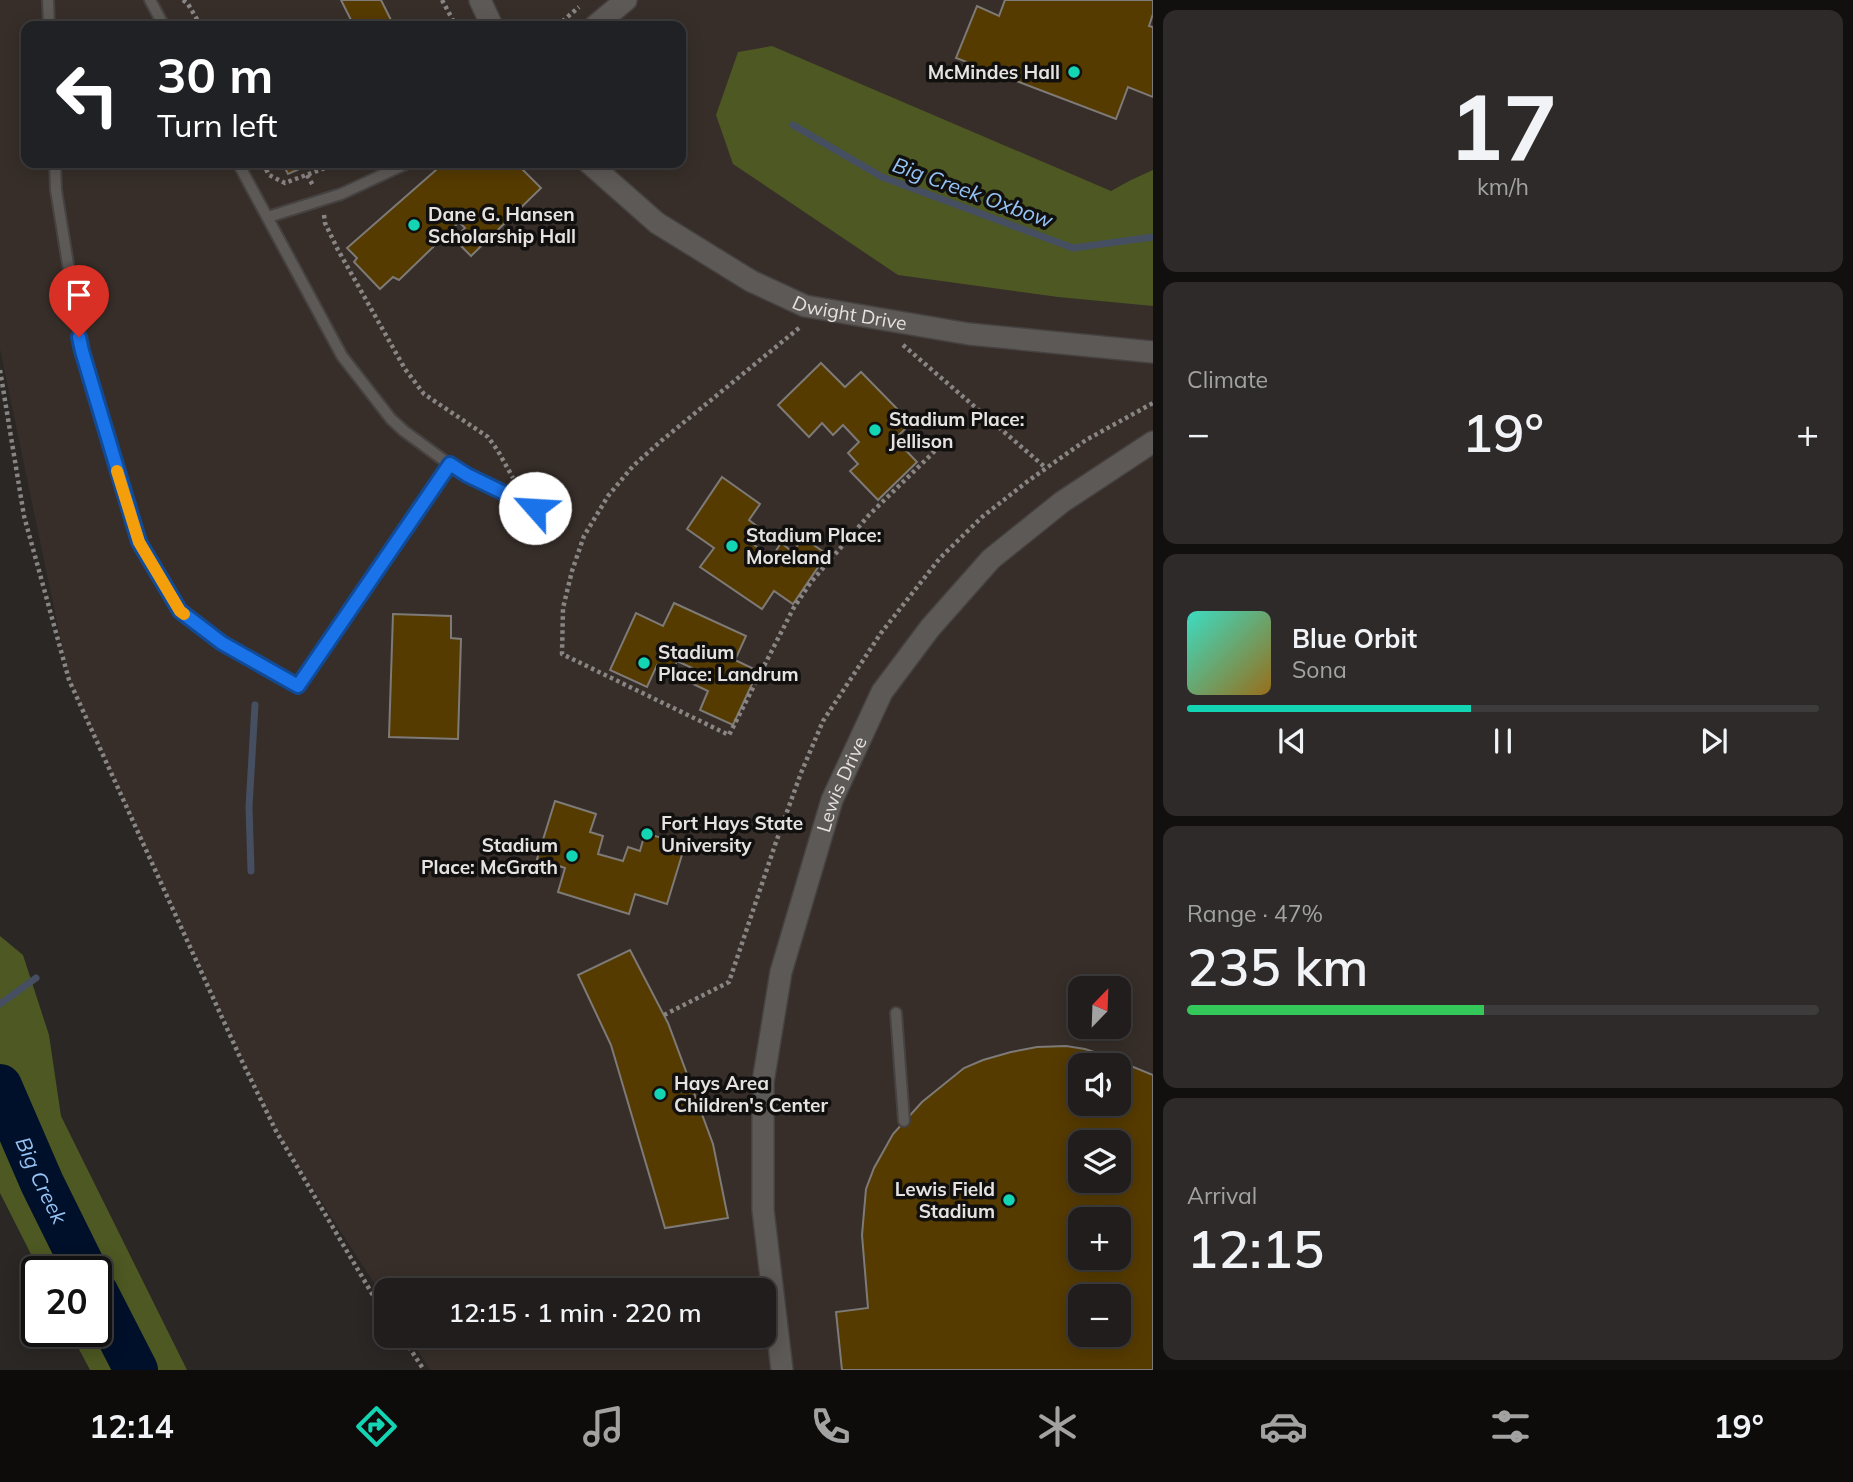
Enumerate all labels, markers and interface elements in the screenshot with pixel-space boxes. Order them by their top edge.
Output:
text: 30 m [157,44,273,105]
icon: left [42,49,133,140]
place label: McMindes Hall [928,60,1060,84]
marker: McMindes Hall [1066,64,1082,80]
text: 17 [1448,69,1558,183]
text: Turn left [157,105,277,145]
water label: Big Creek Oxbow [889,151,1057,233]
text: km/h [1477,172,1529,201]
place label: Dane G. Hansen Scholarship Hall [428,202,576,248]
marker: Dane G. Hansen Scholarship Hall [406,217,422,233]
pin [49,265,109,337]
icon: arrive [60,276,98,314]
street label: Dwight Drive [789,290,909,335]
text: Climate [1187,365,1268,394]
text: 19° [1462,400,1544,465]
place label: Stadium Place: Jellison [889,407,1024,453]
text: − [1187,409,1210,457]
text: + [1796,409,1819,457]
marker: Stadium Place: Jellison [867,422,883,438]
position arrow [498,471,572,545]
place label: Stadium Place: Moreland [746,523,881,569]
marker: Stadium Place: Moreland [724,538,740,554]
text: Blue Orbit [1292,622,1417,655]
place label: Stadium Place: Landrum [658,640,799,686]
marker: Stadium Place: Landrum [636,655,652,671]
text: Sona [1292,655,1347,684]
icon: previous [1273,722,1311,760]
icon: pause [1484,722,1522,760]
icon: next [1695,722,1733,760]
street label: Lewis Drive [811,732,872,835]
place label: Fort Hays State University [661,811,803,857]
marker: Fort Hays State University [639,826,655,842]
place label: Stadium Place: McGrath [421,833,558,879]
marker: Stadium Place: McGrath [564,848,580,864]
text: Range · 47% [1187,899,1323,928]
text: 235 km [1187,934,1368,999]
north arrow [1068,976,1130,1040]
map controls [1068,976,1131,1347]
button: sound [1068,1053,1131,1116]
place label: Hays Area Children's Center [674,1071,828,1117]
marker: Hays Area Children's Center [652,1086,668,1102]
button: layers [1068,1130,1131,1193]
water label: Big Creek [11,1133,74,1229]
place label: Lewis Field Stadium [895,1177,995,1223]
text: Arrival [1187,1181,1257,1210]
marker: Lewis Field Stadium [1001,1192,1017,1208]
button: + [1068,1207,1131,1270]
text: 12:15 [1187,1216,1324,1281]
speed limit sign: 20 [21,1256,112,1347]
button: − [1068,1284,1131,1347]
text: 12:15 · 1 min · 220 m [448,1296,702,1329]
icon: directions [352,1402,401,1451]
icon: music [579,1402,628,1451]
icon: phone [806,1402,855,1451]
icon: climate [1033,1402,1082,1451]
icon: car [1259,1402,1308,1451]
icon: filters [1486,1402,1535,1451]
text: 12:14 [89,1406,174,1446]
text: 19° [1713,1406,1764,1446]

